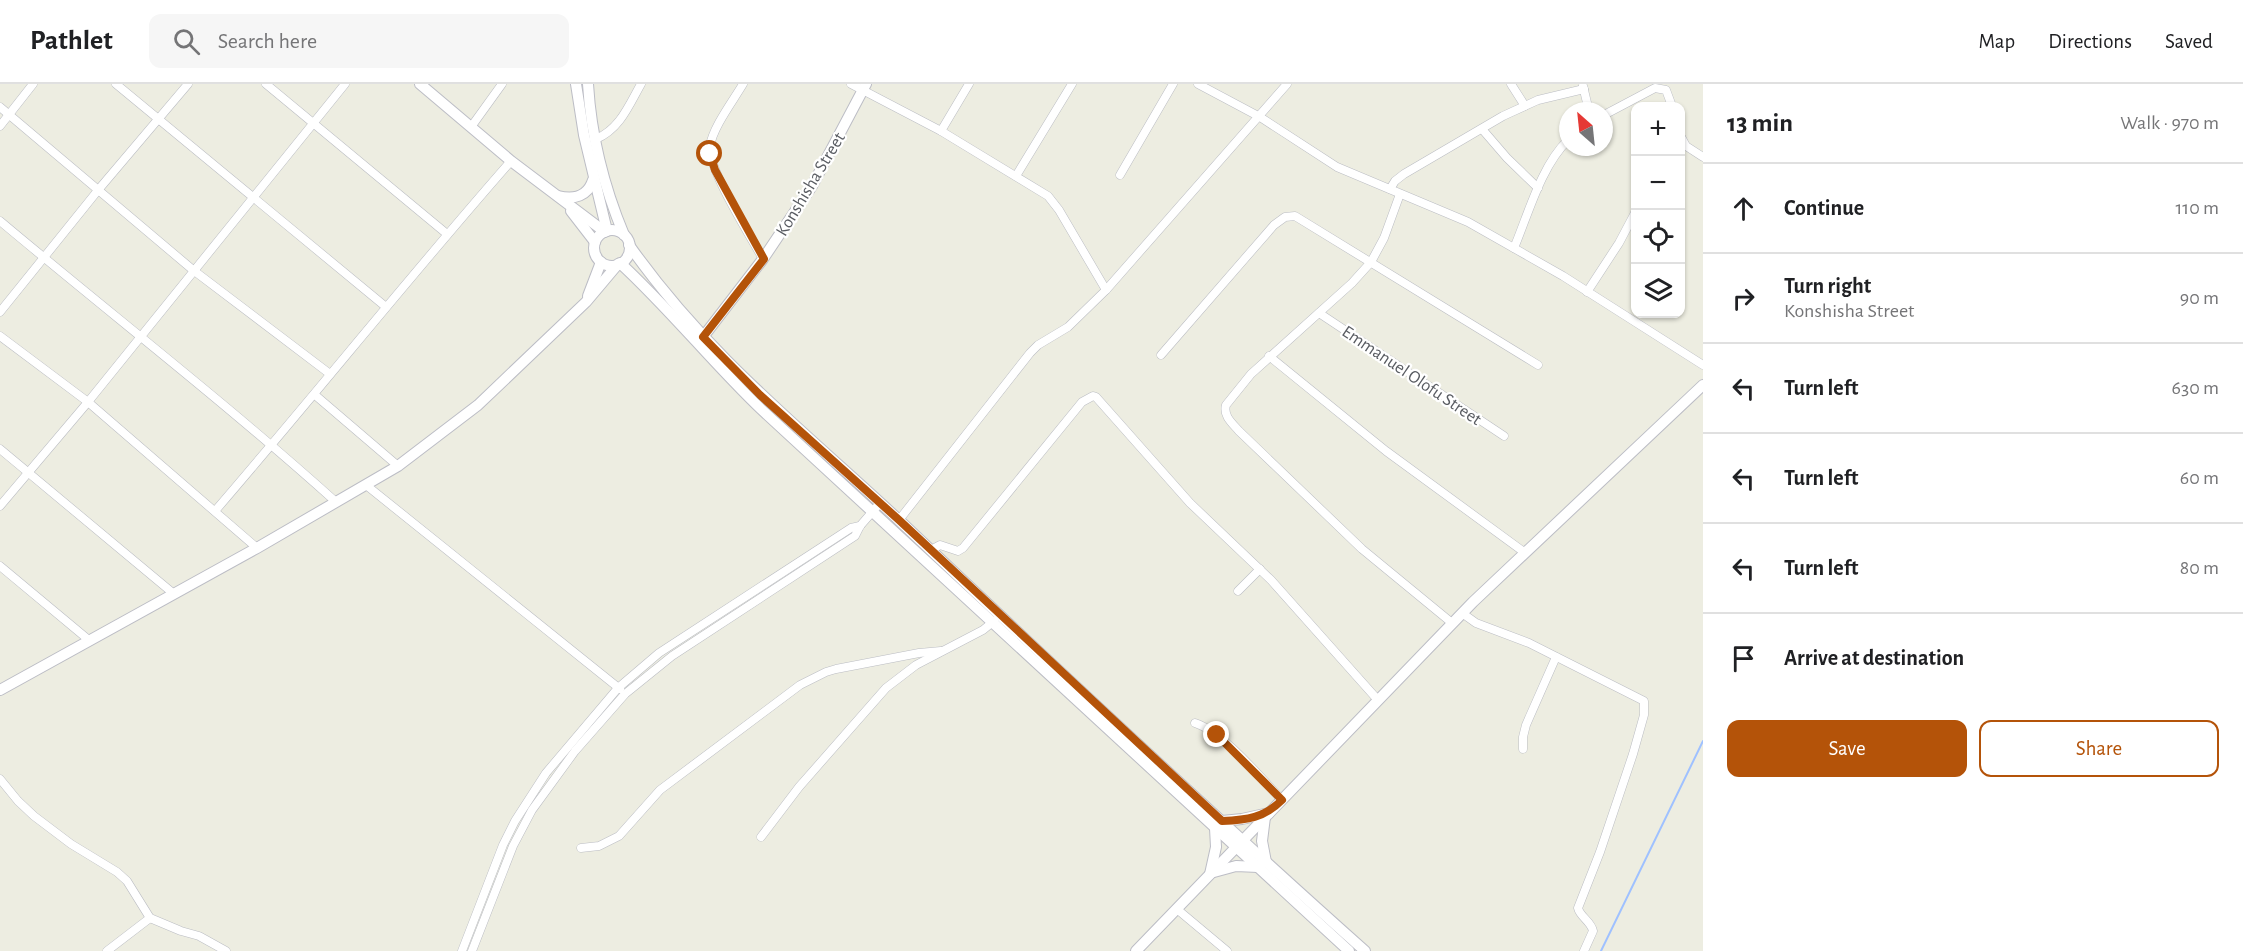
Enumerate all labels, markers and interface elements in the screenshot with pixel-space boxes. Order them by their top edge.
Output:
search box [149,14,569,68]
icon: search [170,25,203,58]
text: Pathlet [30,27,113,55]
text: Search here [218,30,317,52]
text: Map [1979,31,2015,52]
text: Directions [2048,31,2132,52]
text: Saved [2165,31,2213,52]
north arrow [1559,102,1613,156]
map controls [1631,102,1685,318]
button: + [1631,102,1685,156]
text: 13 min [1727,110,1793,136]
text: Walk · 970 m [2120,113,2219,133]
street label: Konshisha Street [773,129,849,239]
route start [696,140,722,166]
button: − [1631,156,1685,210]
icon: ahead [1727,192,1760,225]
text: Continue [1784,197,1864,219]
text: 110 m [2175,198,2219,218]
button: locate [1631,210,1685,264]
button: layers [1631,264,1685,318]
text: Turn right [1784,275,1871,297]
icon: right [1727,282,1760,315]
text: 90 m [2180,288,2219,308]
text: Konshisha Street [1784,301,1914,321]
street label: Emmanuel Olofu Street [1339,323,1485,429]
icon: left [1727,372,1760,405]
text: Turn left [1784,377,1858,399]
text: 630 m [2172,378,2219,398]
icon: left [1727,462,1760,495]
text: Turn left [1784,467,1858,489]
text: 60 m [2180,468,2219,488]
icon: left [1727,552,1760,585]
text: Turn left [1784,557,1858,579]
text: 80 m [2180,558,2219,578]
icon: arrive [1727,642,1760,675]
text: Arrive at destination [1784,647,1964,669]
button: Save [1727,720,1967,777]
button: Share [1979,720,2219,777]
route end [1203,721,1229,747]

